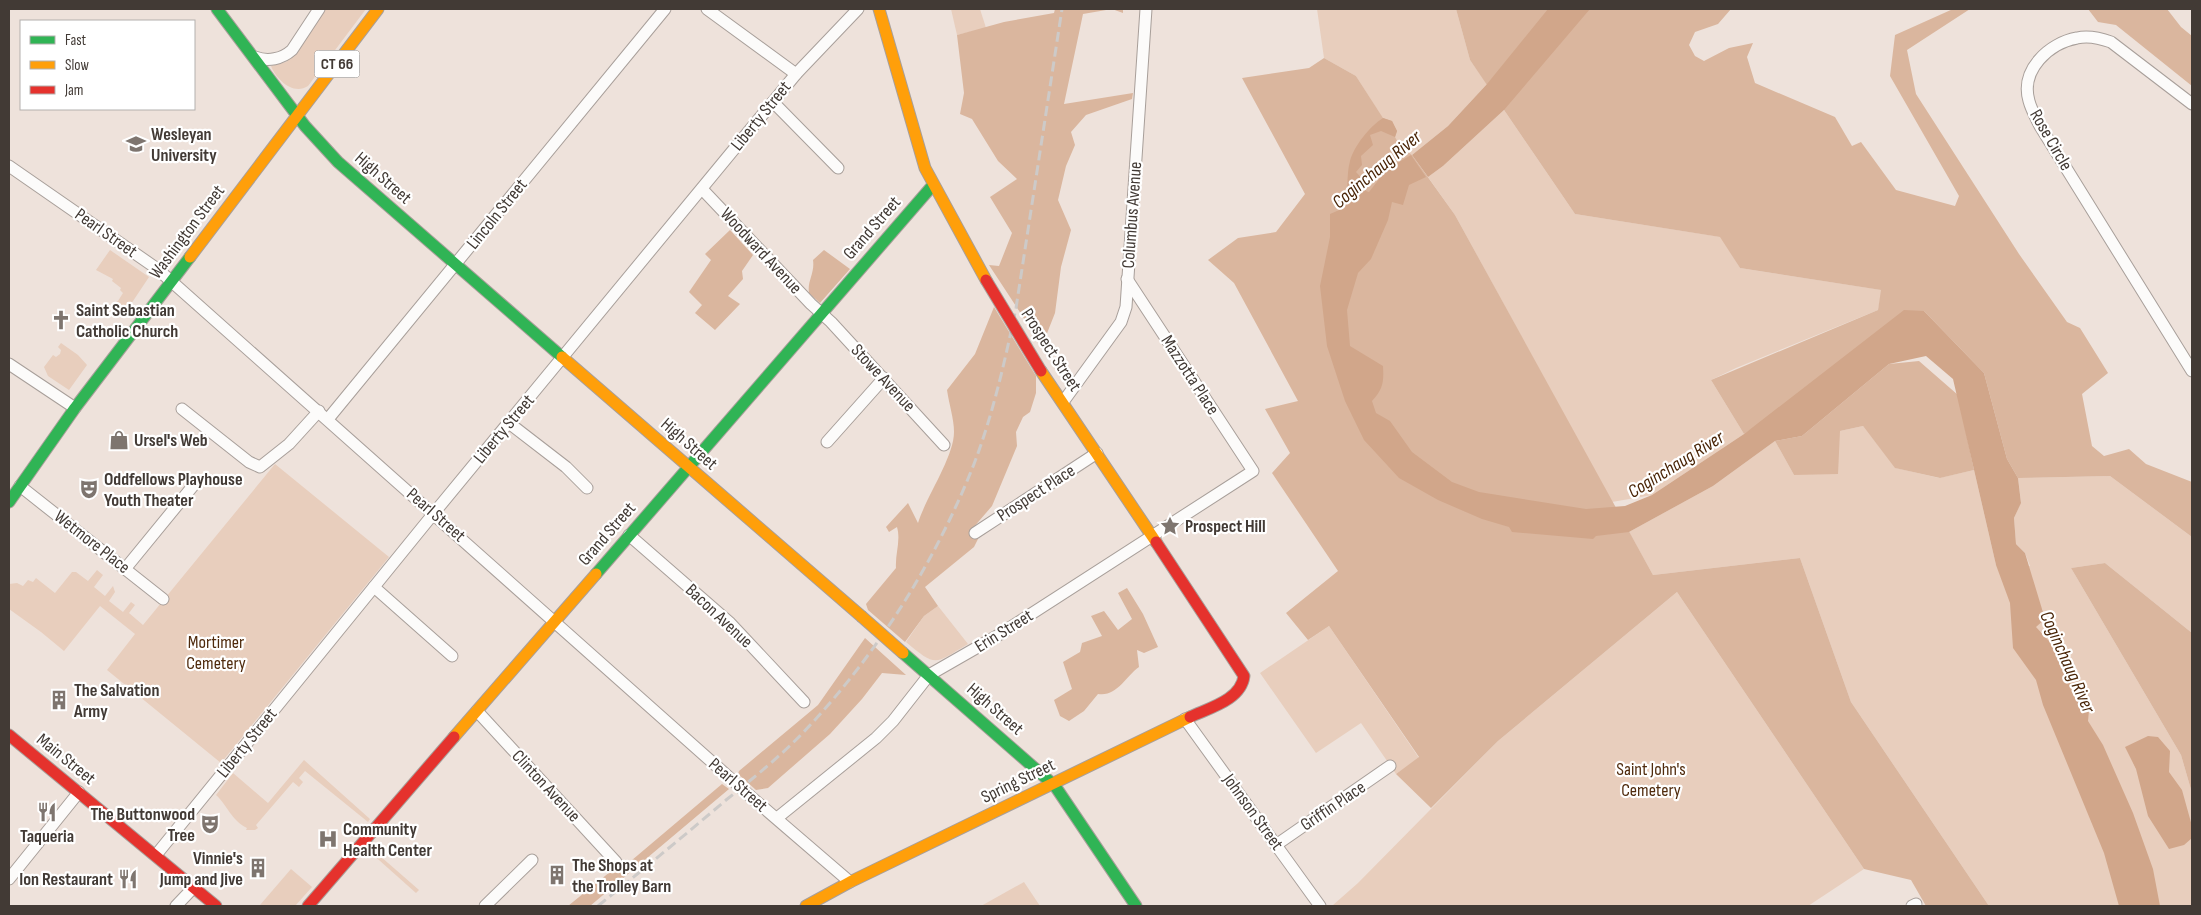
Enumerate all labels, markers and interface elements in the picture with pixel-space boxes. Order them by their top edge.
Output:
legend [20,20,195,110]
text: Fast [65,31,87,50]
road number: CT 66 [314,51,360,78]
text: Slow [65,56,89,75]
street label: Liberty Street [727,77,796,155]
text: Jam [64,81,83,100]
street label: Rose Circle [2025,106,2077,174]
place label: Wesleyan University [151,124,217,166]
water label: Coginchaug River [1328,126,1427,214]
school or university icon: Wesleyan University [125,133,147,155]
street label: High Street [350,148,416,209]
street label: Columbus Avenue [1118,161,1146,269]
street label: Lincoln Street [462,174,532,253]
street label: Washington Street [145,181,229,283]
street label: Grand Street [839,192,905,264]
street label: Pearl Street [71,204,142,262]
street label: Woodward Avenue [716,204,806,298]
place label: Saint Sebastian Catholic Church [76,300,178,342]
street label: Prospect Street [1016,305,1086,396]
church icon: Saint Sebastian Catholic Church [50,309,72,331]
street label: Mazzotta Place [1157,331,1223,419]
street label: Stowe Avenue [846,340,920,416]
street label: Liberty Street [469,390,539,468]
street label: High Street [656,414,722,475]
water label: Coginchaug River [1624,426,1729,504]
shop icon: Ursel's Web [108,429,130,451]
place label: Ursel's Web [134,430,208,451]
street label: Prospect Place [993,460,1079,526]
place label: Oddfellows Playhouse Youth Theater [104,469,243,511]
theatre icon: Oddfellows Playhouse Youth Theater [78,478,100,500]
street label: Pearl Street [402,484,470,547]
street label: Grand Street [574,498,640,570]
street label: Wetmore Place [50,506,134,578]
place icon: Prospect Hill [1159,515,1181,537]
place label: Prospect Hill [1185,516,1266,537]
street label: Bacon Avenue [681,580,757,652]
street label: Erin Street [971,605,1037,657]
water label: Coginchaug River [2034,607,2100,717]
park label: Mortimer Cemetery [186,632,246,674]
street label: High Street [962,679,1028,740]
place label: The Salvation Army [73,680,159,722]
building icon: The Salvation Army [48,689,70,711]
street label: Liberty Street [213,704,282,782]
street label: Main Street [32,729,100,789]
street label: Clinton Avenue [507,746,585,826]
street label: Pearl Street [704,754,772,817]
street label: Spring Street [978,754,1059,808]
park label: Saint John's Cemetery [1616,759,1686,801]
street label: Johnson Street [1218,769,1288,855]
street label: Griffin Place [1296,777,1370,835]
restaurant icon: Taqueria [36,801,58,823]
place label: The Buttonwood Tree [90,804,195,846]
theatre icon: The Buttonwood Tree [199,813,221,835]
place label: Community Health Center [343,819,432,861]
place label: Taqueria [20,826,74,847]
hospital icon: Community Health Center [317,828,339,850]
place label: Vinnie's Jump and Jive [159,848,243,890]
place label: The Shops at the Trolley Barn [572,855,671,897]
building icon: Vinnie's Jump and Jive [247,857,269,879]
building icon: The Shops at the Trolley Barn [546,864,568,886]
restaurant icon: Ion Restaurant [117,868,139,890]
place label: Ion Restaurant [19,869,113,890]

